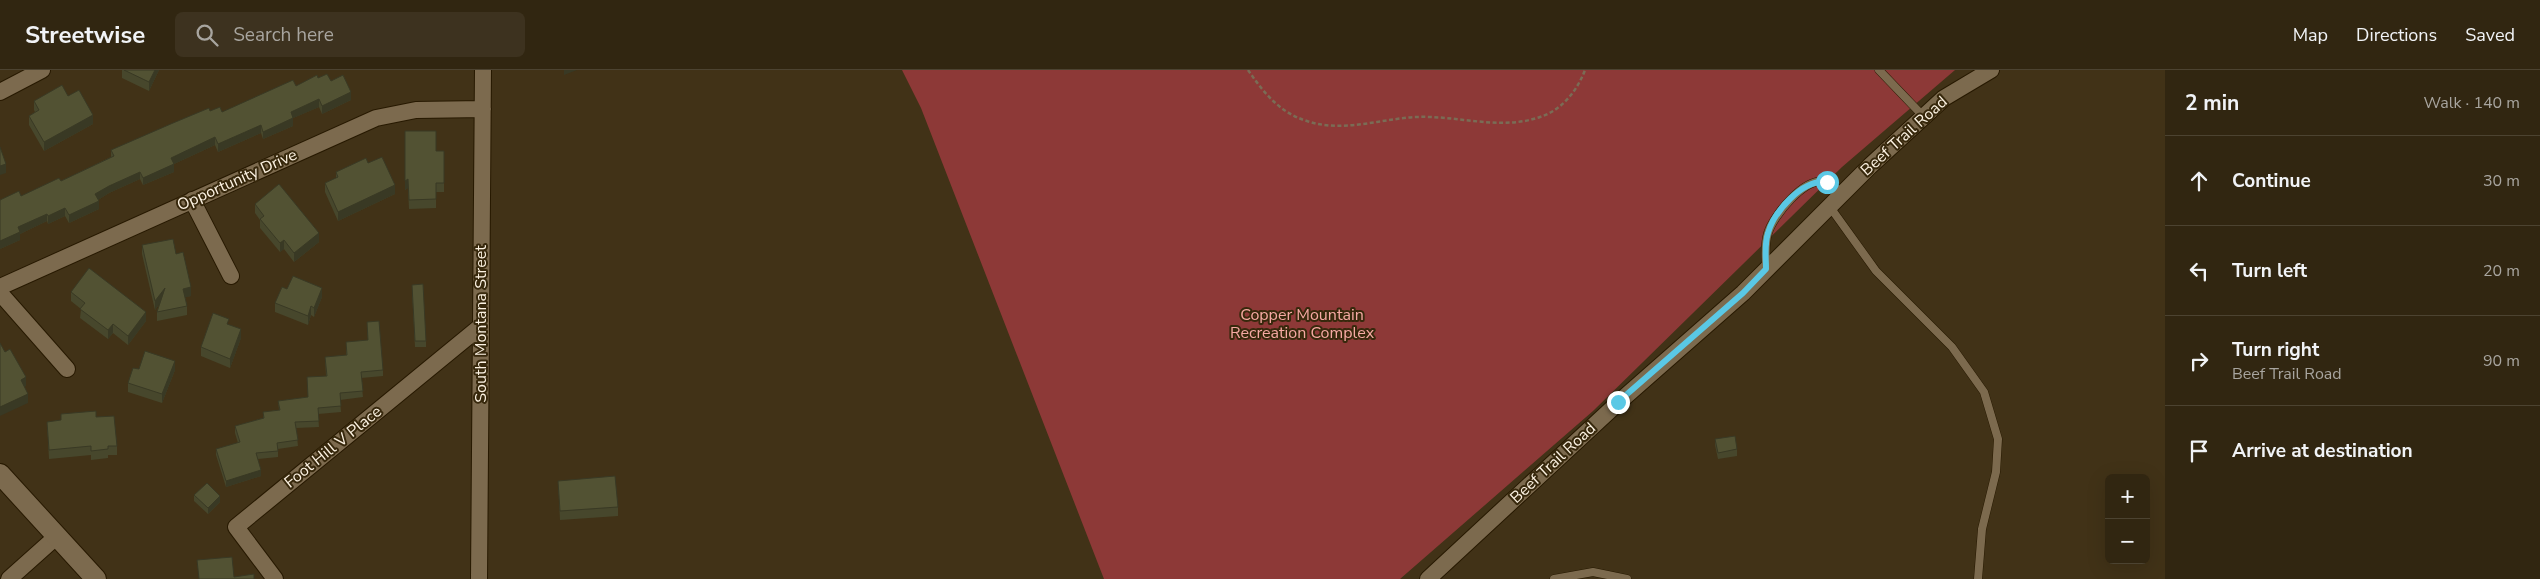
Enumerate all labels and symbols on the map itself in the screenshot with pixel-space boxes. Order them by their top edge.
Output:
street label: Beef Trail Road [1856,91,1952,181]
street label: Opportunity Drive [173,144,301,216]
route start [1816,171,1839,194]
street label: South Montana Street [470,245,492,403]
park label: Copper Mountain Recreation Complex [1230,304,1375,344]
route end [1607,391,1630,414]
street label: Foot Hill V Place [280,401,386,493]
street label: Beef Trail Road [1505,418,1601,508]

